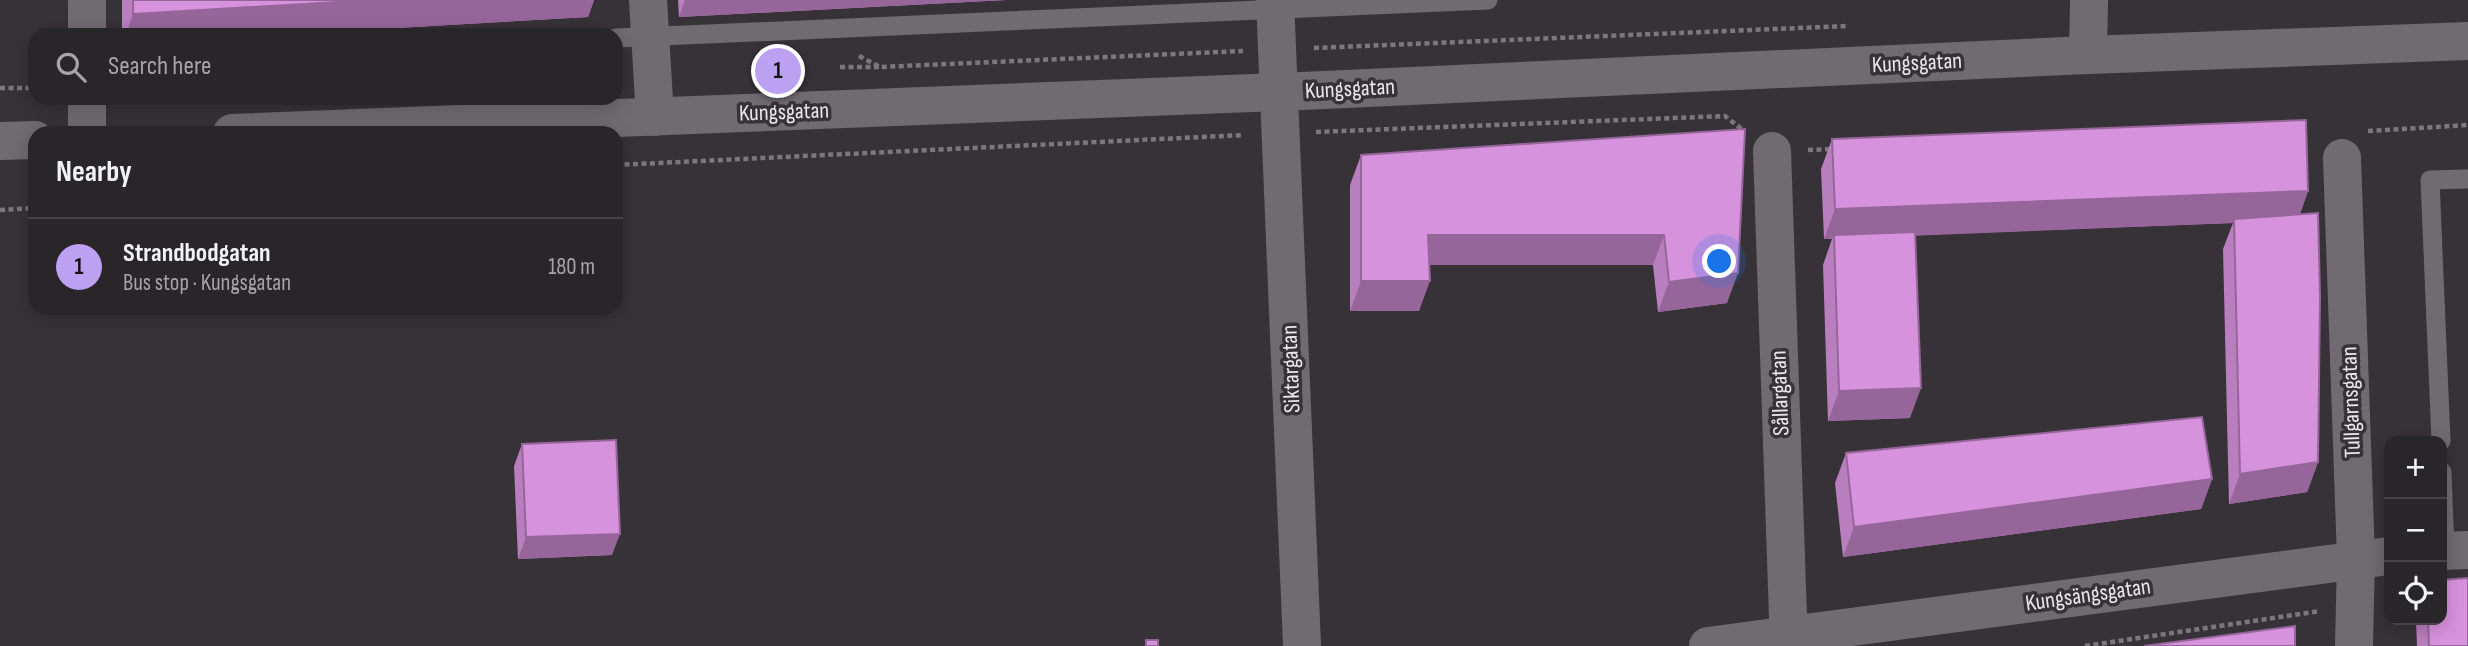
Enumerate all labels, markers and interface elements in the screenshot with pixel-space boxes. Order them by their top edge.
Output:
search box [28,28,623,105]
pin: 1 [755,45,801,97]
street label: Kungsgatan [1871,47,1963,79]
icon: search [52,48,90,86]
text: Search here [108,51,211,82]
street label: Kungsgatan [1304,73,1396,105]
street label: Kungsgatan [738,96,830,128]
text: Nearby [56,154,132,190]
text: Strandbodgatan [123,238,271,269]
your location [1702,244,1736,278]
text: 1 [74,253,84,281]
text: 180 m [548,253,595,281]
text: Bus stop · Kungsgatan [123,269,291,297]
street label: Siktargatan [1275,325,1307,413]
street label: Tullgarnsgatan [2335,346,2367,458]
street label: Sållargatan [1765,350,1795,436]
map controls [2384,436,2447,625]
button: + [2384,436,2447,499]
button: − [2384,499,2447,562]
button: locate [2384,562,2447,625]
street label: Kungsängsgatan [2024,572,2152,618]

